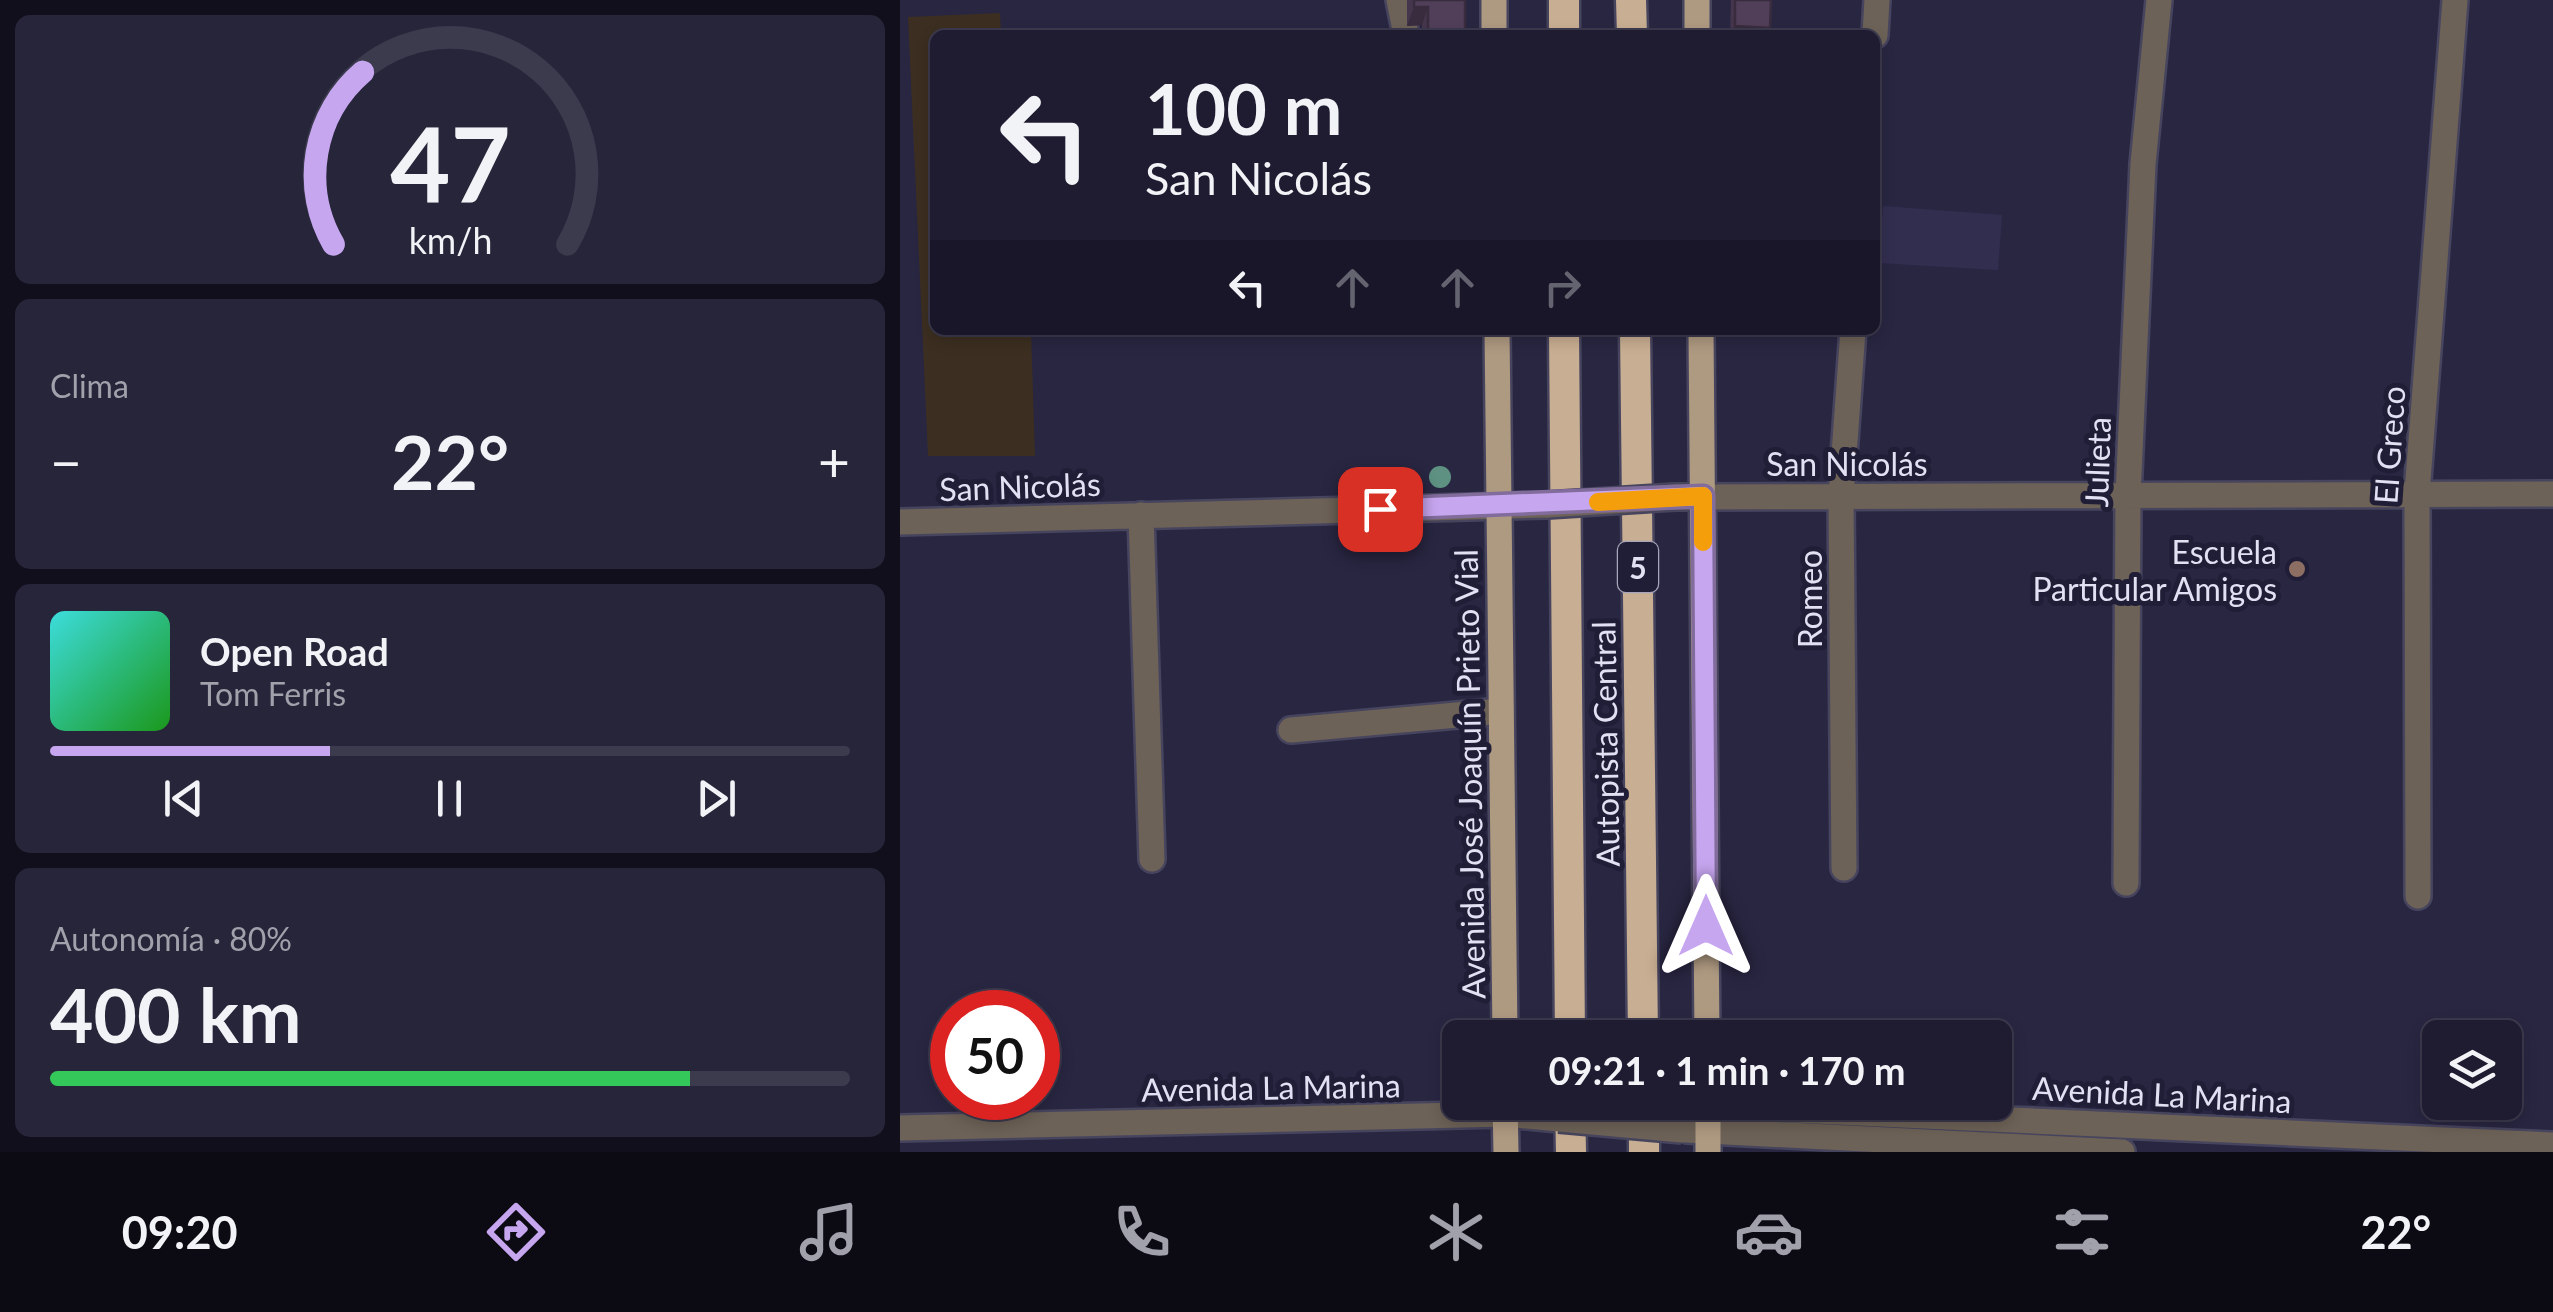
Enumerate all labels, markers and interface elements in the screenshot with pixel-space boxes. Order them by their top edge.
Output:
text: 100 m [1145,66,1342,150]
icon: left [980,70,1110,200]
text: 47 [390,99,510,224]
text: San Nicolás [1145,151,1372,205]
text: km/h [408,219,492,262]
icon: left [1220,260,1275,315]
icon: ahead [1325,260,1380,315]
icon: ahead [1430,260,1485,315]
icon: right [1535,260,1590,315]
text: Clima [50,366,129,405]
street label: El Greco [2365,385,2413,505]
text: 22° [391,416,509,506]
street label: Julieta [2076,416,2118,508]
text: − [50,428,82,494]
text: + [818,428,850,494]
street label: San Nicolás [1766,444,1928,483]
street label: San Nicolás [939,464,1101,508]
pin [1338,467,1423,552]
icon: arrive [1353,482,1408,537]
place label: Escuela Particular Amigos [2032,532,2277,608]
road number: 5 [1618,542,1658,592]
street label: Avenida José Joaquín Prieto Vial [1446,549,1492,999]
street label: Romeo [1790,550,1829,648]
marker: Escuela Particular Amigos [2286,558,2308,580]
street label: Autopista Central [1583,621,1627,867]
text: Open Road [200,628,389,674]
text: Tom Ferris [200,674,346,713]
icon: previous [156,771,211,826]
icon: pause [422,771,477,826]
icon: next [689,771,744,826]
position arrow [1654,874,1758,978]
text: Autonomía · 80% [50,919,292,958]
text: 400 km [50,969,302,1059]
speed limit sign: 50 [930,990,1060,1120]
map controls [2422,1020,2522,1120]
button: layers [2422,1020,2522,1120]
text: 09:21 · 1 min · 170 m [1548,1047,1906,1093]
street label: Avenida La Marina [1141,1065,1401,1109]
street label: Avenida La Marina [2031,1068,2293,1120]
icon: directions [481,1197,551,1267]
icon: music [794,1197,864,1267]
icon: phone [1107,1197,1177,1267]
icon: climate [1421,1197,1491,1267]
icon: car [1734,1197,1804,1267]
icon: filters [2047,1197,2117,1267]
text: 09:20 [122,1205,238,1259]
text: 22° [2360,1205,2431,1259]

